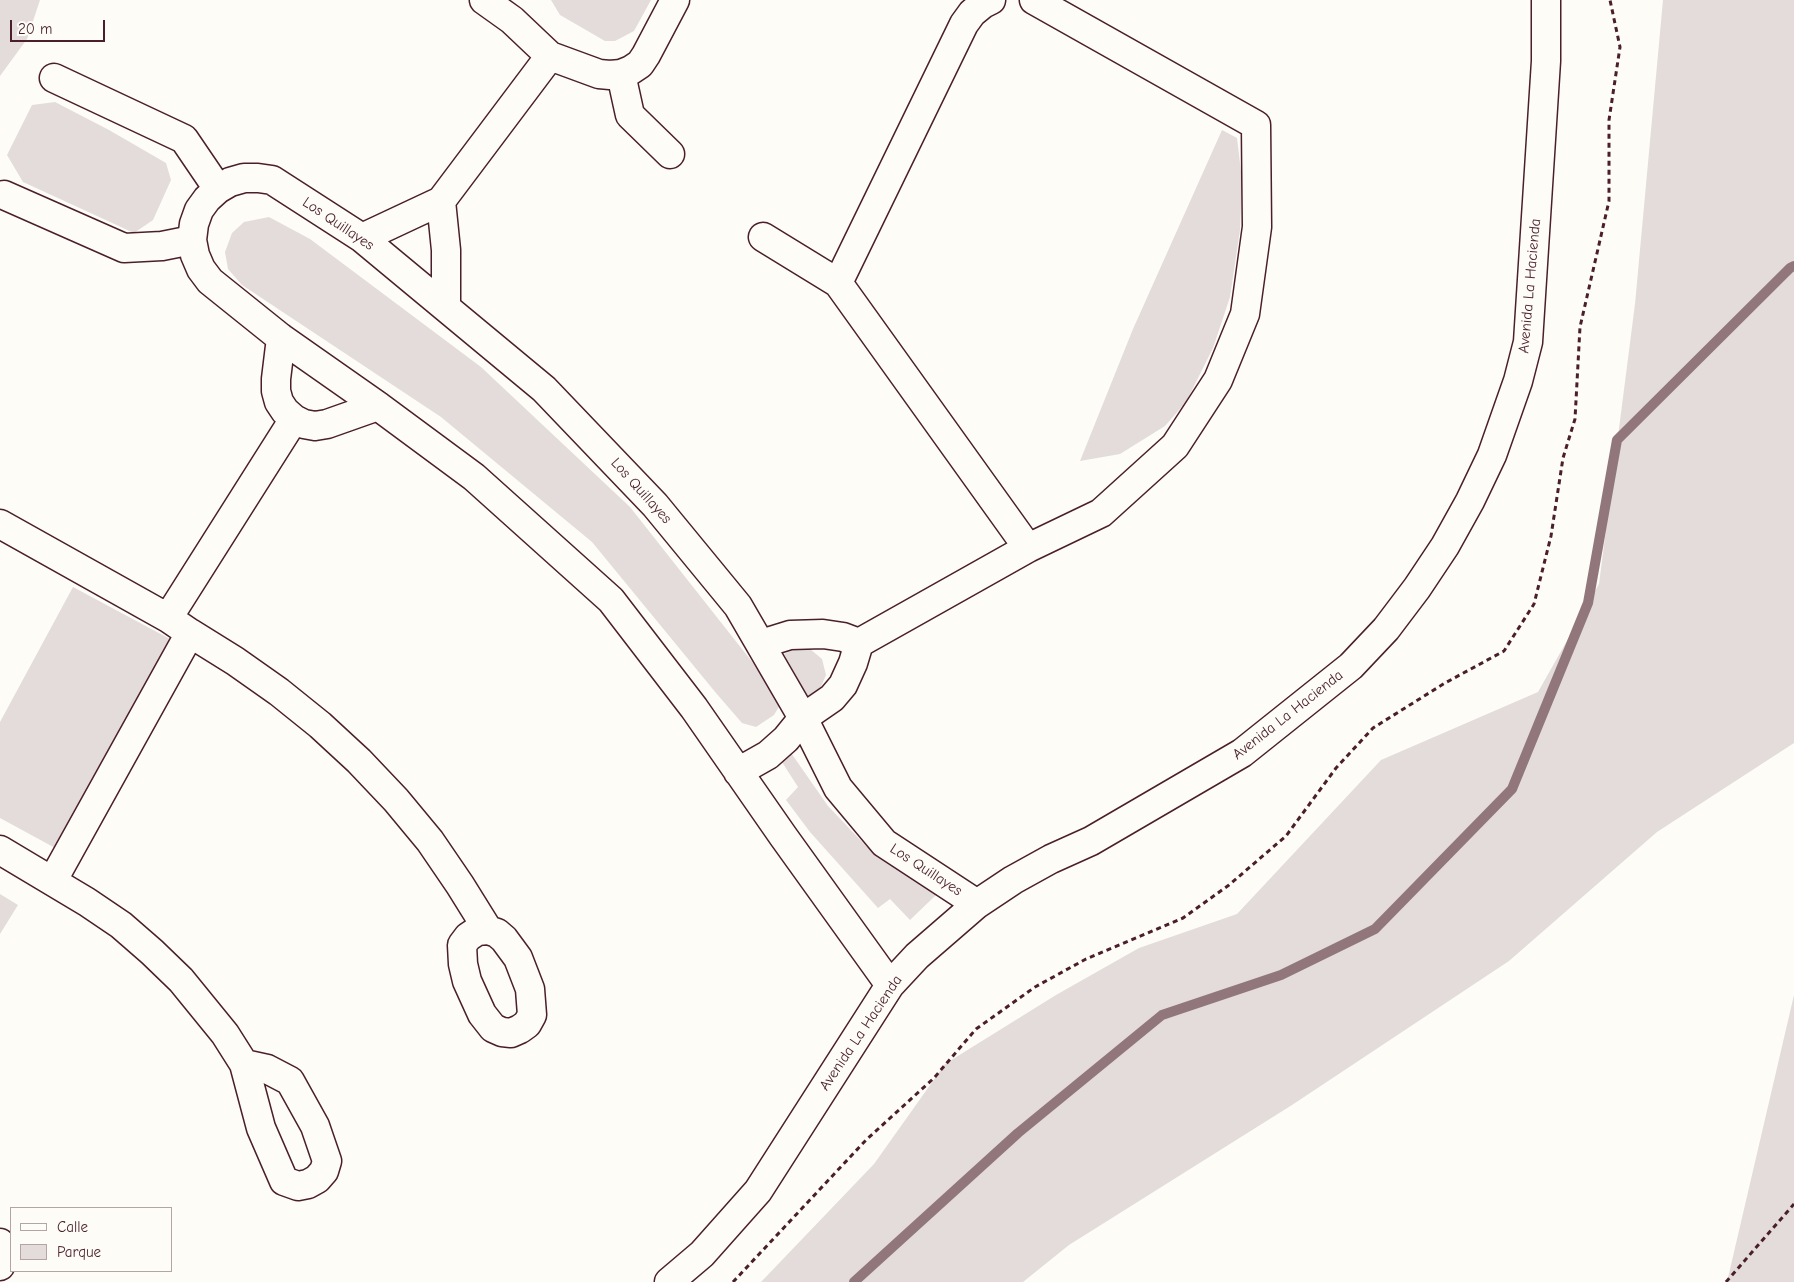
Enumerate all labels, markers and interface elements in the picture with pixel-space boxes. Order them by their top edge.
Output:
scale bar [12,10,108,42]
text: 20 m [18,20,52,38]
street label: Los Quillayes [299,193,377,255]
street label: Avenida La Hacienda [1515,218,1545,354]
street label: Los Quillayes [607,454,675,528]
street label: Avenida La Hacienda [1229,666,1347,764]
street label: Los Quillayes [886,840,966,900]
street label: Avenida La Hacienda [816,972,906,1094]
legend [10,1207,172,1272]
text: Calle [57,1218,88,1236]
text: Parque [57,1243,101,1261]

